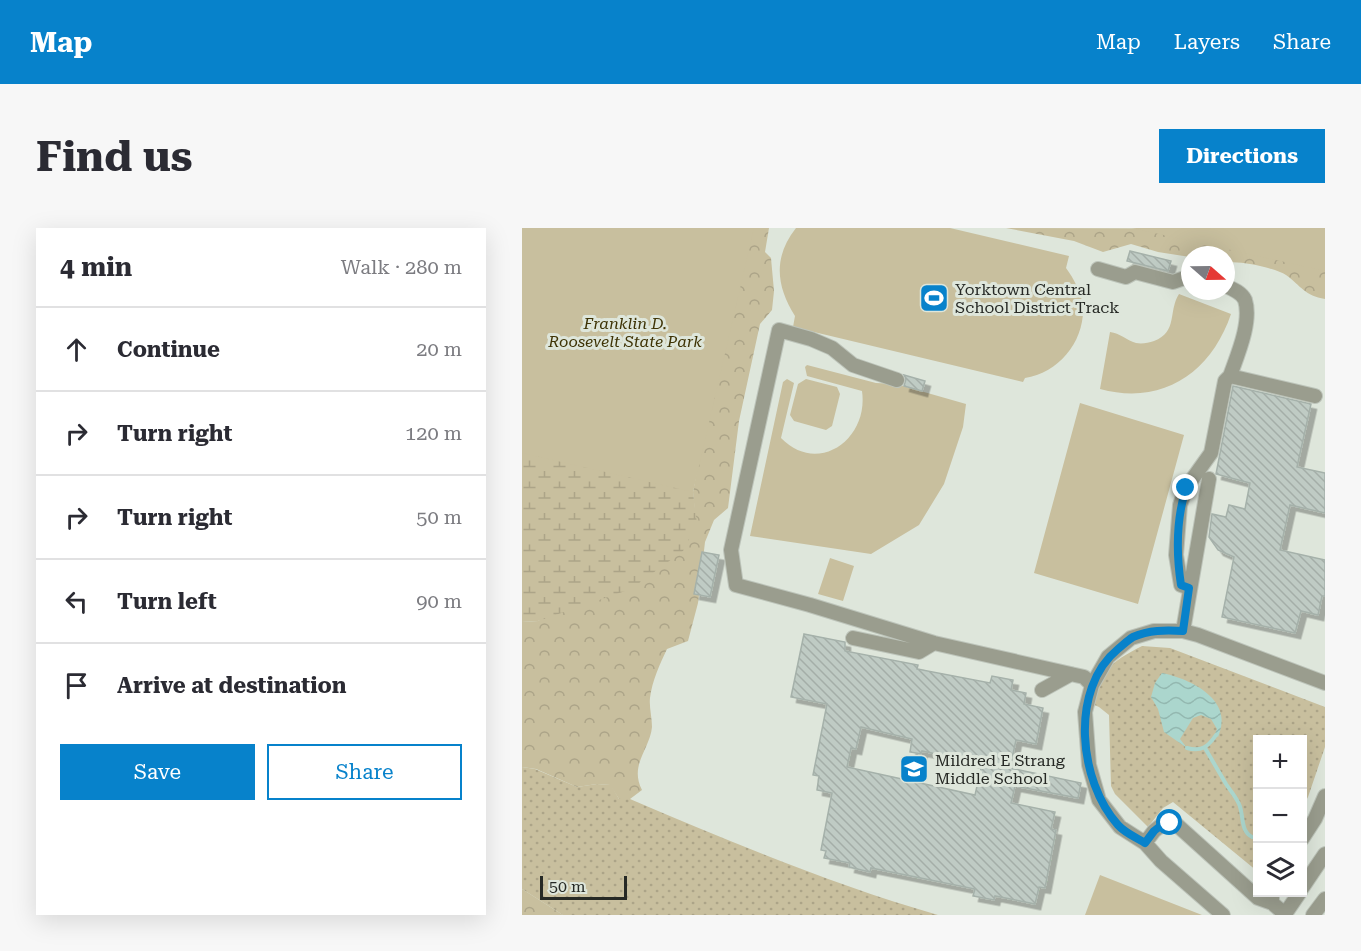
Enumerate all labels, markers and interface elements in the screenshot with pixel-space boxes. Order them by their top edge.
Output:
text: Map [30,26,92,59]
text: Map [1096,30,1141,54]
text: Layers [1174,30,1240,54]
text: Share [1273,30,1331,54]
button: Directions [1159,129,1325,183]
text: Find us [36,132,193,181]
north arrow [1181,246,1235,300]
text: 4 min [60,252,132,282]
text: Walk · 280 m [341,255,462,279]
place label: Yorktown Central School District Track [955,280,1119,317]
sports icon: Yorktown Central School District Track [918,282,950,314]
park label: Franklin D. Roosevelt State Park [547,314,702,351]
icon: ahead [60,333,93,366]
text: Continue [117,337,220,362]
text: 20 m [416,337,462,361]
icon: right [60,417,93,450]
text: Turn right [117,421,232,446]
text: 120 m [405,421,462,445]
route end [1172,474,1198,500]
icon: right [60,501,93,534]
text: Turn right [117,505,232,530]
text: 50 m [416,505,462,529]
icon: left [60,585,93,618]
text: Turn left [117,589,217,614]
text: 90 m [416,589,462,613]
icon: arrive [60,669,93,702]
text: Arrive at destination [117,673,346,698]
map controls [1253,735,1307,897]
button: + [1253,735,1307,789]
button: Save [60,744,255,800]
button: Share [267,744,462,800]
place label: Mildred E Strang Middle School [935,751,1066,788]
school or university icon: Mildred E Strang Middle School [898,753,930,785]
button: − [1253,789,1307,843]
route start [1156,809,1182,835]
button: layers [1253,843,1307,897]
scale bar [540,873,627,900]
text: 50 m [549,877,586,896]

